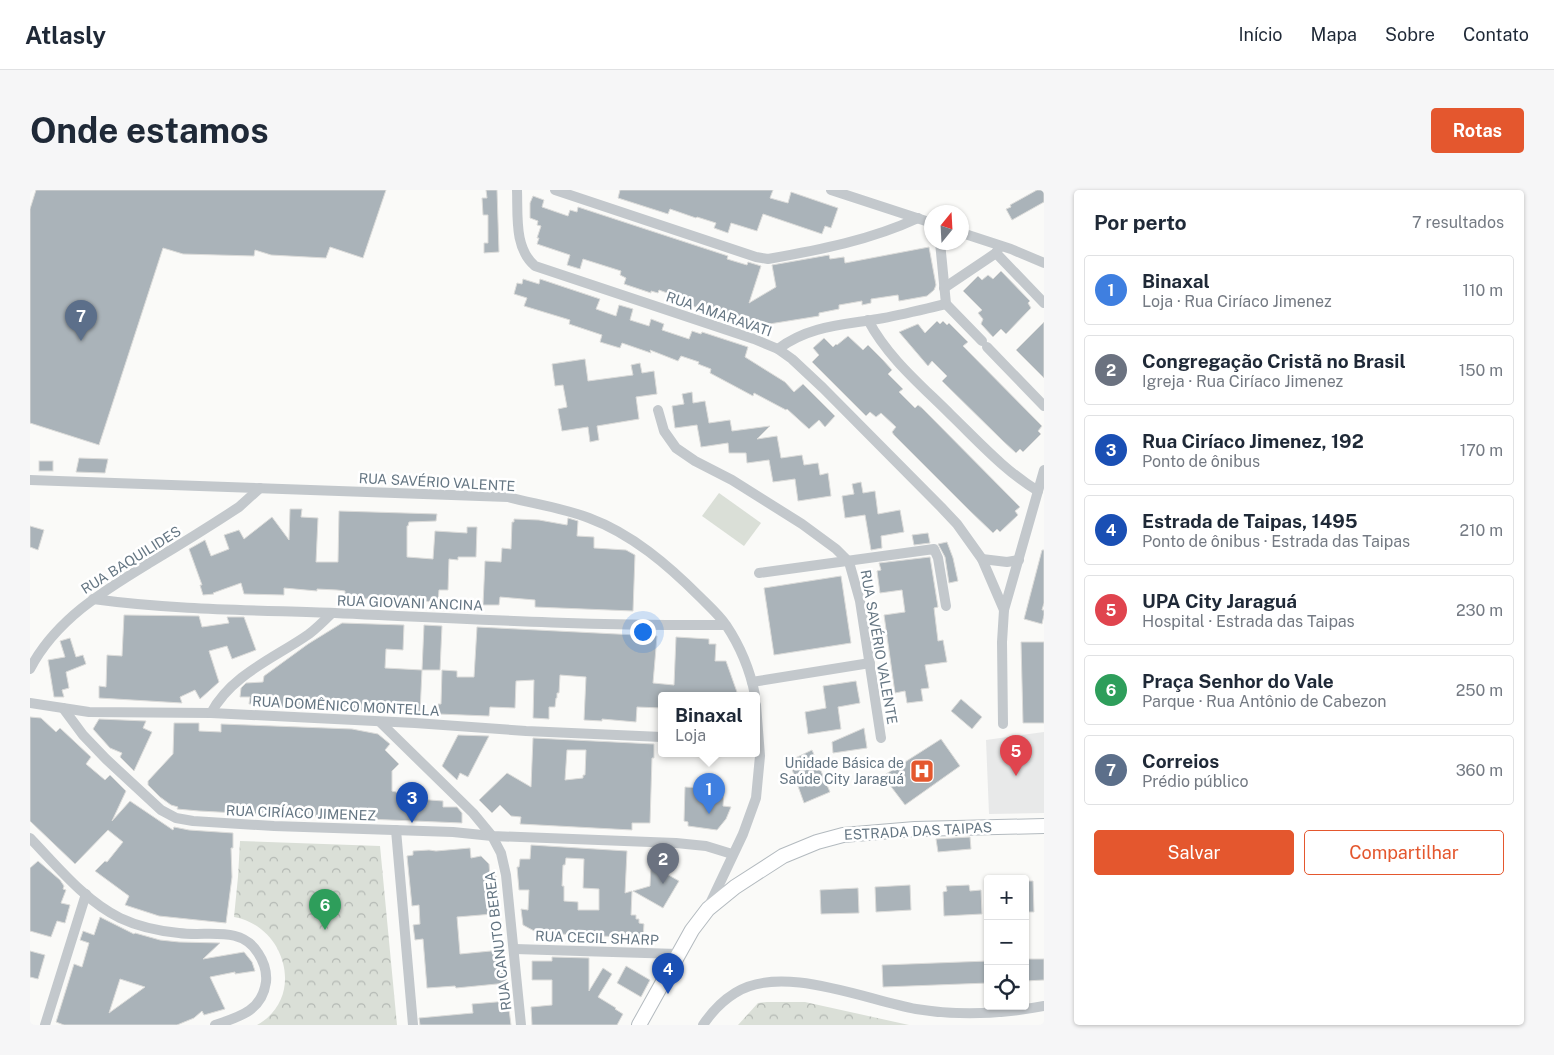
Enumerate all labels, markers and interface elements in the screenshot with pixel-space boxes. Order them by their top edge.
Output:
text: Atlasly [25,21,106,49]
text: Início [1238,24,1283,45]
text: Mapa [1311,24,1357,45]
text: Sobre [1385,24,1435,45]
text: Contato [1463,24,1529,45]
button: Rotas [1431,108,1524,153]
text: Onde estamos [30,110,269,151]
north arrow [924,205,969,250]
text: Por perto [1094,210,1187,235]
text: 7 resultados [1412,213,1504,232]
text: Binaxal [1142,270,1210,292]
text: 1 [1108,281,1114,300]
text: 110 m [1462,281,1503,300]
street label: RUA AMARAVATI [664,288,774,340]
text: Loja · Rua Ciríaco Jimenez [1142,292,1332,311]
pin: 7 [65,300,97,341]
text: Congregação Cristã no Brasil [1142,350,1406,372]
text: 2 [1106,361,1116,380]
text: 150 m [1459,361,1503,380]
text: Igreja · Rua Ciríaco Jimenez [1142,372,1343,391]
text: Rua Ciríaco Jimenez, 192 [1142,430,1364,452]
text: 3 [1106,441,1116,460]
text: 170 m [1460,441,1503,460]
text: Ponto de ônibus [1142,452,1260,471]
street label: RUA SAVÉRIO VALENTE [358,469,516,494]
text: Estrada de Taipas, 1495 [1142,510,1357,532]
text: 4 [1106,521,1116,540]
text: 210 m [1459,521,1503,540]
street label: RUA BAQUILIDES [78,523,184,597]
text: Ponto de ônibus · Estrada das Taipas [1142,532,1410,551]
street label: RUA SAVÉRIO VALENTE [858,568,901,725]
text: UPA City Jaraguá [1142,590,1297,612]
street label: RUA GIOVANI ANCINA [337,592,483,614]
text: 5 [1106,601,1116,620]
text: 230 m [1456,601,1503,620]
text: Hospital · Estrada das Taipas [1142,612,1355,631]
your location [630,619,656,645]
text: Praça Senhor do Vale [1142,670,1334,692]
text: 6 [1106,681,1116,700]
text: 250 m [1456,681,1503,700]
street label: RUA DOMÊNICO MONTELLA [252,692,440,719]
popup [658,692,760,757]
text: Parque · Rua Antônio de Cabezon [1142,692,1386,711]
text: Binaxal [675,704,743,726]
text: Loja [675,726,706,745]
pin: 5 [1000,735,1032,776]
text: Correios [1142,750,1219,772]
place label: Unidade Básica de Saúde City Jaraguá [779,755,904,787]
hospital icon: Unidade Básica de Saúde City Jaraguá [909,758,935,784]
text: 7 [1106,761,1116,780]
text: 360 m [1456,761,1503,780]
text: Prédio público [1142,772,1249,791]
pin: 1 [693,773,725,814]
pin: 3 [396,782,428,823]
street label: RUA CIRÍACO JIMENEZ [226,801,377,824]
street label: ESTRADA DAS TAIPAS [844,819,992,843]
button: Salvar [1094,830,1294,875]
button: Compartilhar [1304,830,1504,875]
pin: 2 [647,843,679,884]
street label: RUA CANUTO BEREA [482,871,514,1011]
map controls [984,875,1029,1010]
button: + [984,875,1029,920]
pin: 6 [309,889,341,930]
button: − [984,920,1029,965]
street label: RUA CECIL SHARP [535,928,659,948]
pin: 4 [652,953,684,994]
button: locate [984,965,1029,1010]

